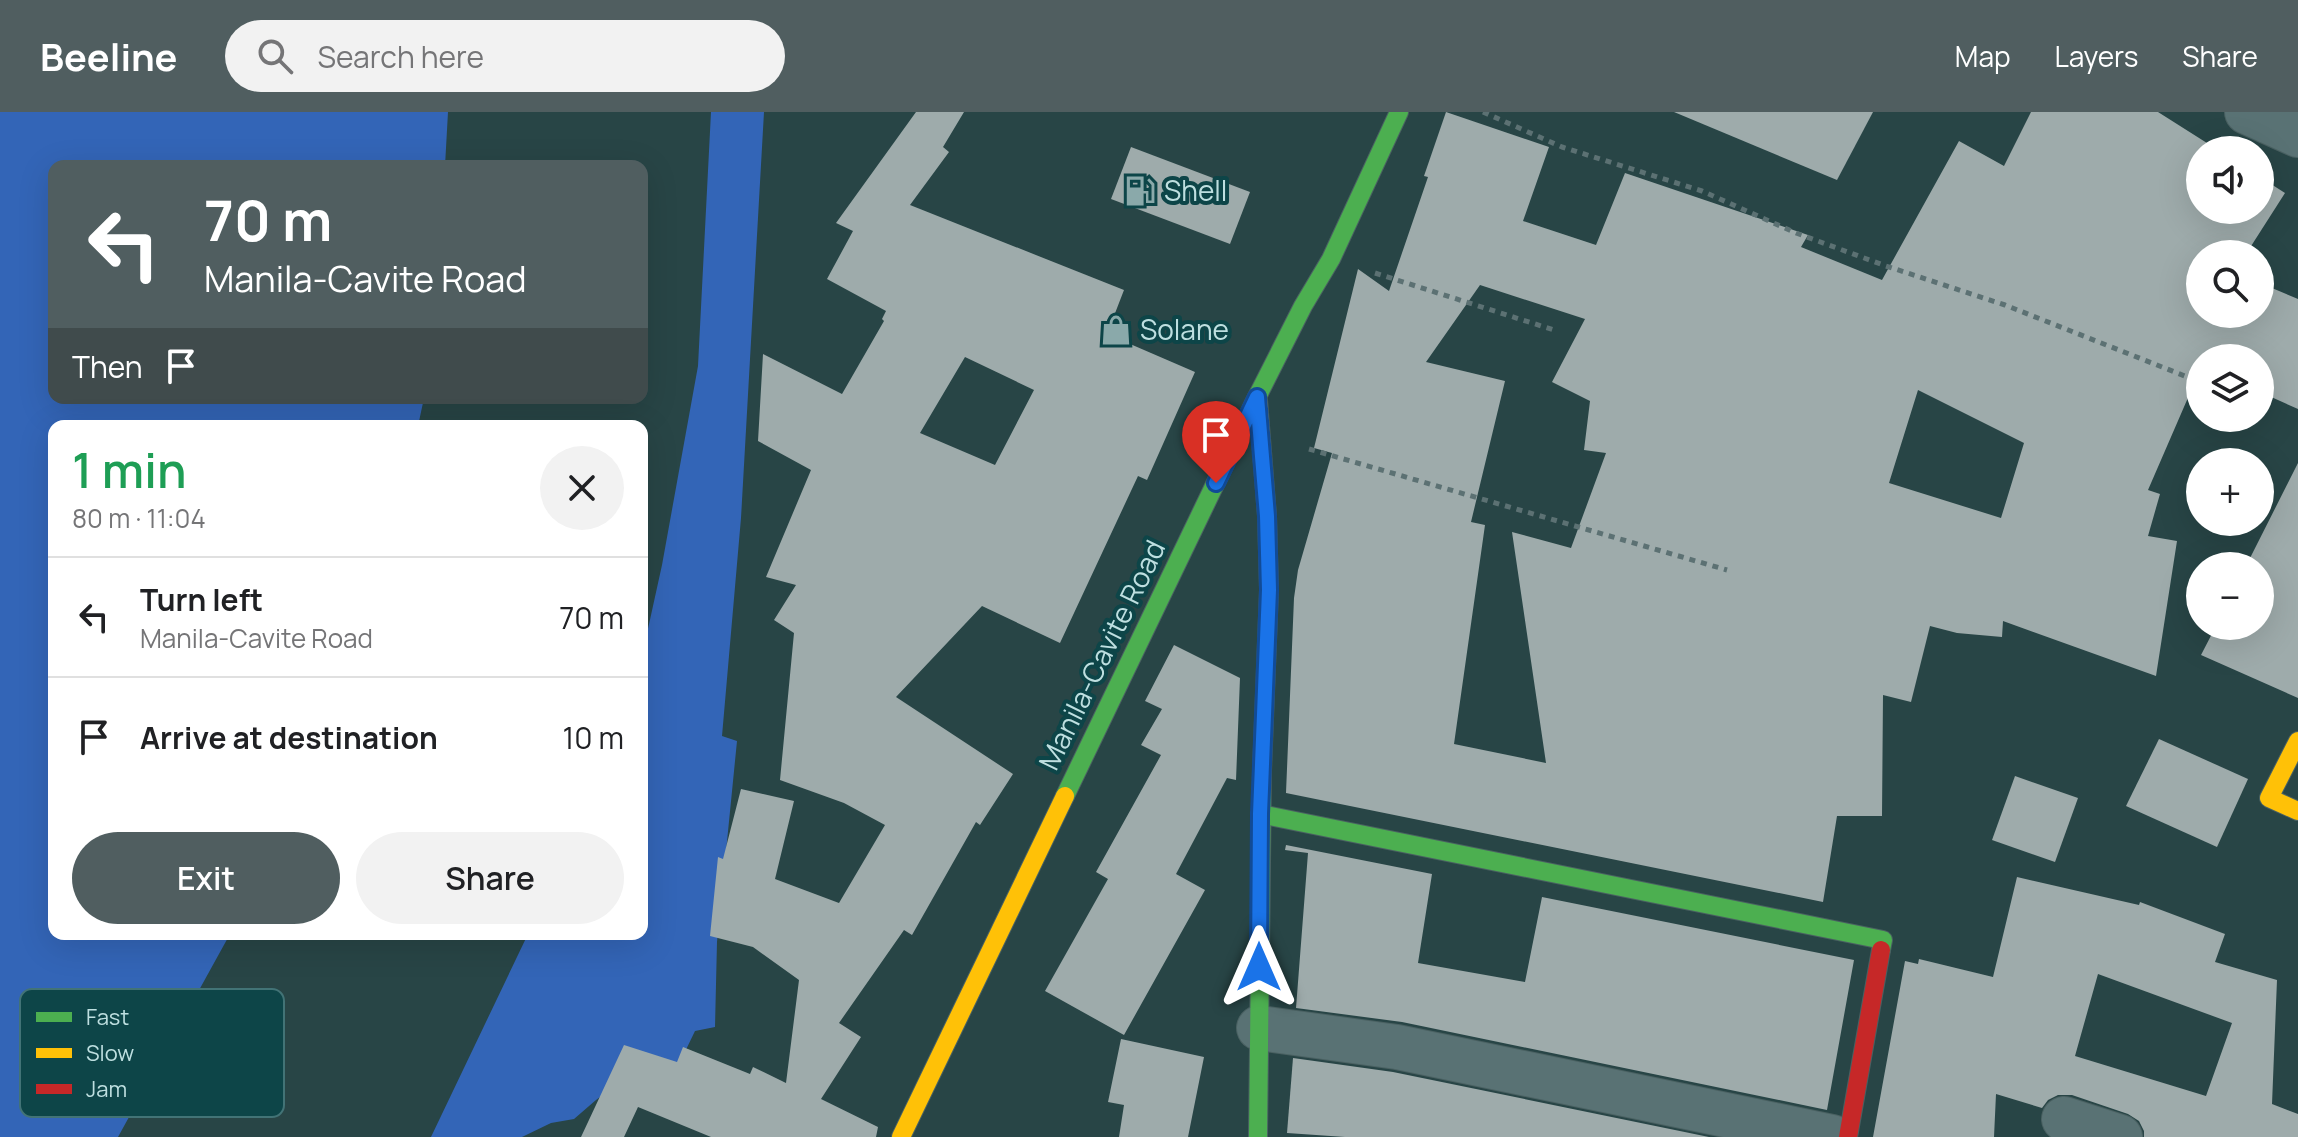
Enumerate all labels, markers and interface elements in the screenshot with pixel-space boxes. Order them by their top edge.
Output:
search box [225,20,785,92]
text: Beeline [40,30,177,82]
icon: search [253,34,297,78]
text: Search here [317,36,484,77]
text: Map [1955,37,2011,75]
text: Layers [2055,37,2138,75]
text: Share [2182,37,2258,75]
map controls [2186,136,2274,640]
button: sound [2186,136,2274,224]
place label: Shell [1164,171,1227,209]
fuel station icon: Shell [1123,174,1157,208]
text: 70 m [204,181,332,258]
icon: left [72,192,176,296]
button: search [2186,240,2274,328]
text: Manila-Cavite Road [204,254,527,303]
place label: Solane [1140,310,1229,348]
shop icon: Solane [1099,313,1133,347]
icon: arrive [159,344,203,388]
button: layers [2186,344,2274,432]
text: Then [72,346,143,387]
pin [1182,401,1250,483]
icon: arrive [1194,413,1238,457]
text: 1 min [72,437,186,502]
button: close [540,446,624,530]
button: + [2186,448,2274,536]
text: 80 m · 11:04 [72,500,206,536]
street label: Manila-Cavite Road [1029,533,1173,776]
button: − [2186,552,2274,640]
text: Turn left [140,579,263,620]
icon: left [72,595,116,639]
text: 70 m [559,597,624,638]
text: Manila-Cavite Road [140,620,373,656]
icon: arrive [72,715,116,759]
text: Arrive at destination [140,717,438,758]
text: 10 m [563,717,624,758]
button: Exit [72,832,340,924]
button: Share [356,832,624,924]
position arrow [1217,925,1301,1009]
legend [20,989,284,1117]
text: Fast [86,1002,129,1032]
text: Slow [86,1038,134,1068]
text: Jam [86,1074,127,1104]

